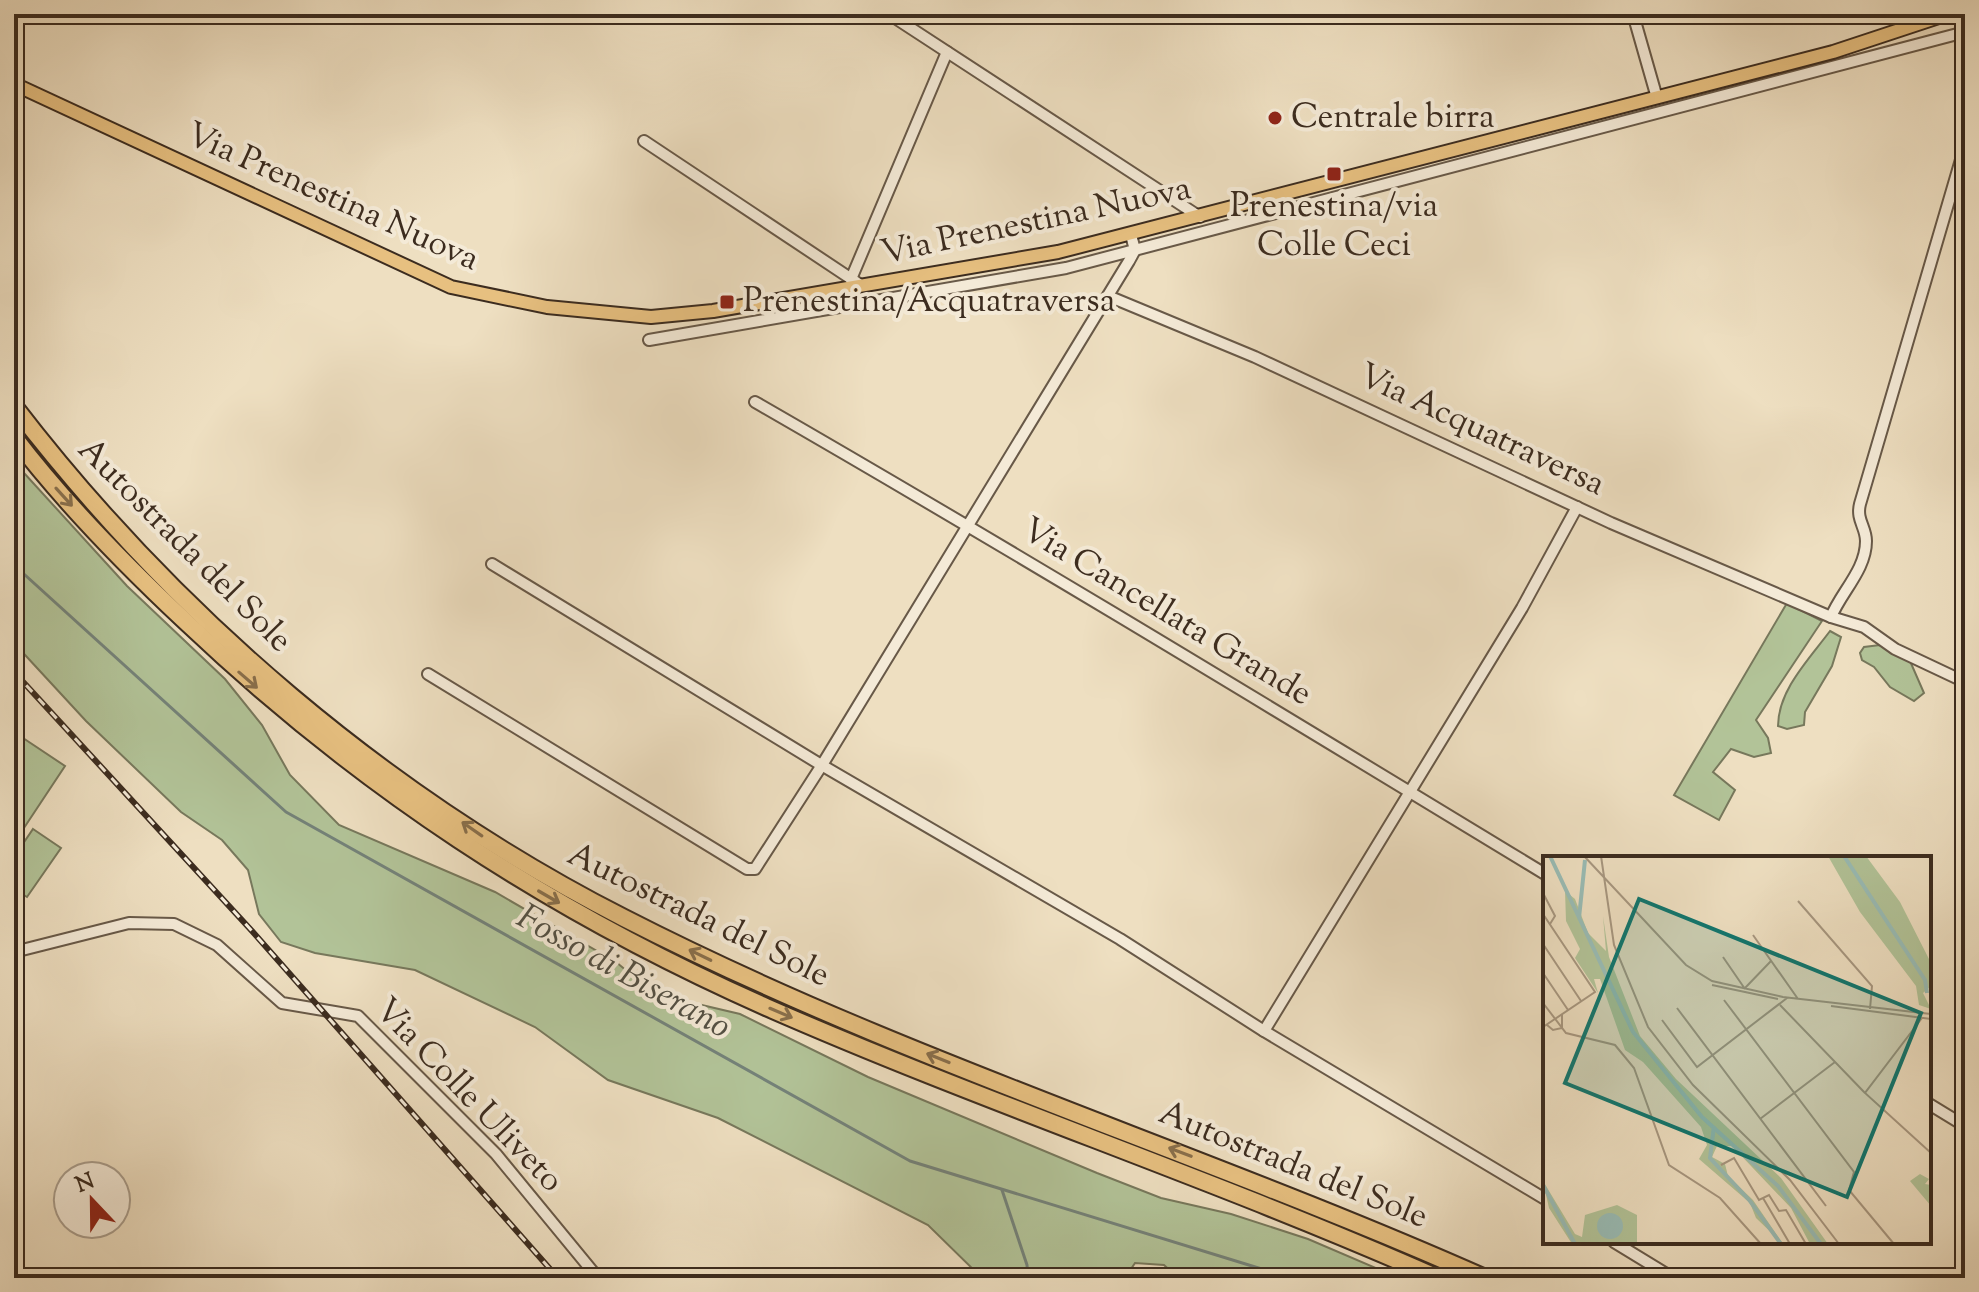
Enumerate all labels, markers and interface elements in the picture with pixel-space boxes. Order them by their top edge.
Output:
place label: Centrale birra [1291,94,1495,143]
marker: Centrale birra [1266,109,1284,127]
street label: Via Prenestina Nuova [178,111,486,285]
street label: Via Prenestina Nuova [876,165,1196,279]
marker: Prenestina/via Colle Ceci [1325,165,1343,183]
place label: Prenestina/via Colle Ceci [1230,183,1438,271]
place label: Prenestina/Acquatraversa [743,278,1115,327]
marker: Prenestina/Acquatraversa [718,293,736,311]
street label: Via Acquatraversa [1350,352,1612,510]
street label: Autostrada del Sole [65,427,303,665]
one-way arrow [54,486,72,506]
street label: Via Cancellata Grande [1012,507,1320,719]
one-way arrow [238,670,258,688]
one-way arrow [462,821,484,837]
street label: Autostrada del Sole [559,831,837,1001]
inset map [1543,856,1931,1244]
one-way arrow [537,889,560,905]
water label: Fosso di Biserano [506,892,740,1054]
one-way arrow [688,947,712,962]
street label: Via Colle Uliveto [362,988,574,1204]
one-way arrow [768,1007,793,1022]
one-way arrow [926,1050,951,1065]
street label: Autostrada del Sole [1151,1090,1435,1242]
one-way arrow [1168,1144,1193,1158]
north arrow [52,1160,132,1240]
text: N [71,1166,100,1202]

